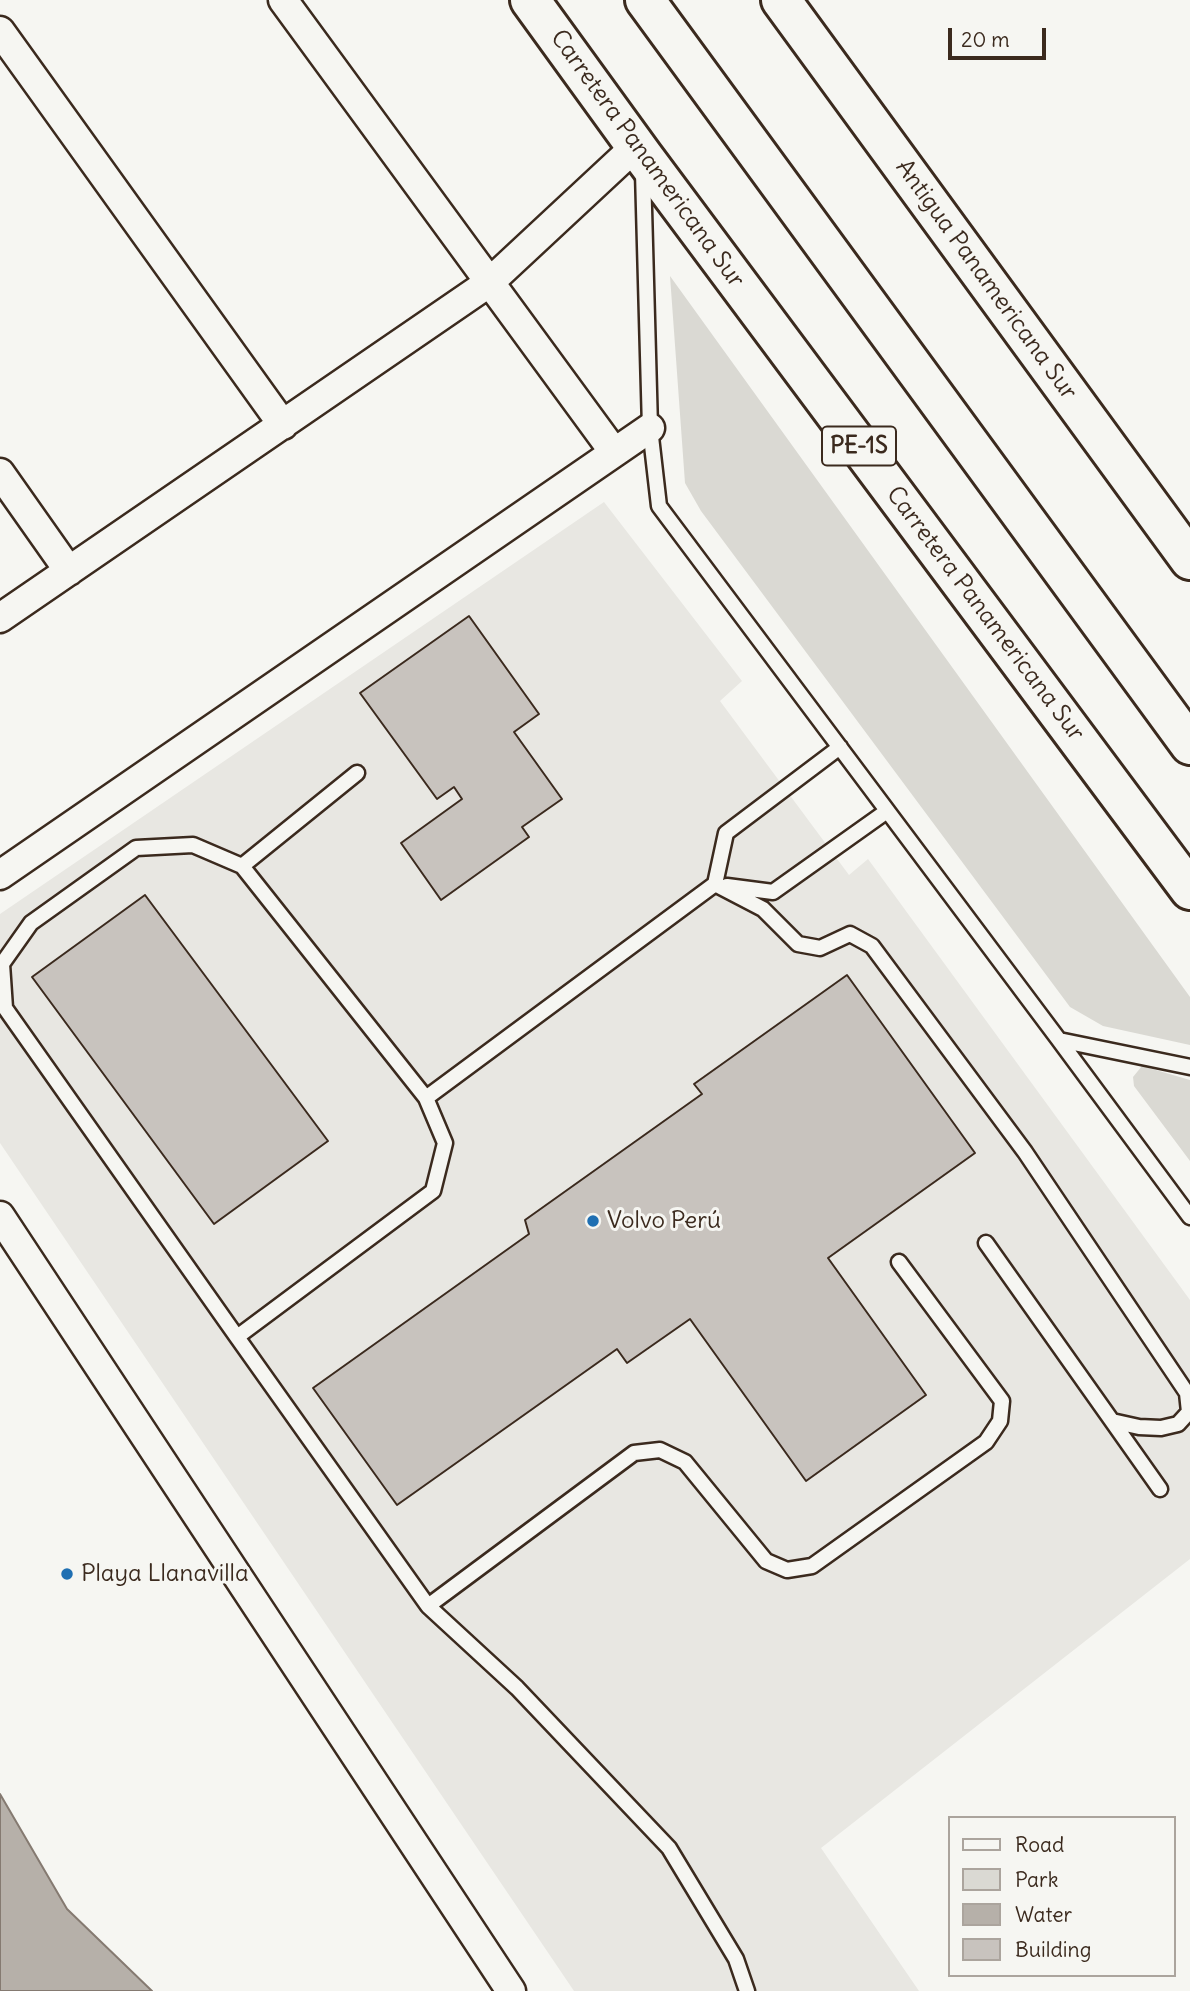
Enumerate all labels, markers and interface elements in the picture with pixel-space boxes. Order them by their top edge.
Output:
scale bar [952,14,1050,58]
street label: Carretera Panamericana Sur [544,25,750,293]
text: 20 m [961,26,1010,53]
street label: Antigua Panamericana Sur [889,154,1083,406]
road number: PE-1S [822,426,896,466]
street label: Carretera Panamericana Sur [880,481,1090,747]
place label: Volvo Perú [607,1207,721,1235]
marker: Volvo Perú [585,1213,601,1229]
place label: Playa Llanavilla [81,1560,249,1588]
marker: Playa Llanavilla [59,1566,75,1582]
legend [948,1816,1176,1977]
text: Road [1015,1831,1064,1858]
text: Park [1015,1866,1058,1893]
text: Water [1015,1901,1072,1928]
text: Building [1015,1936,1091,1963]

